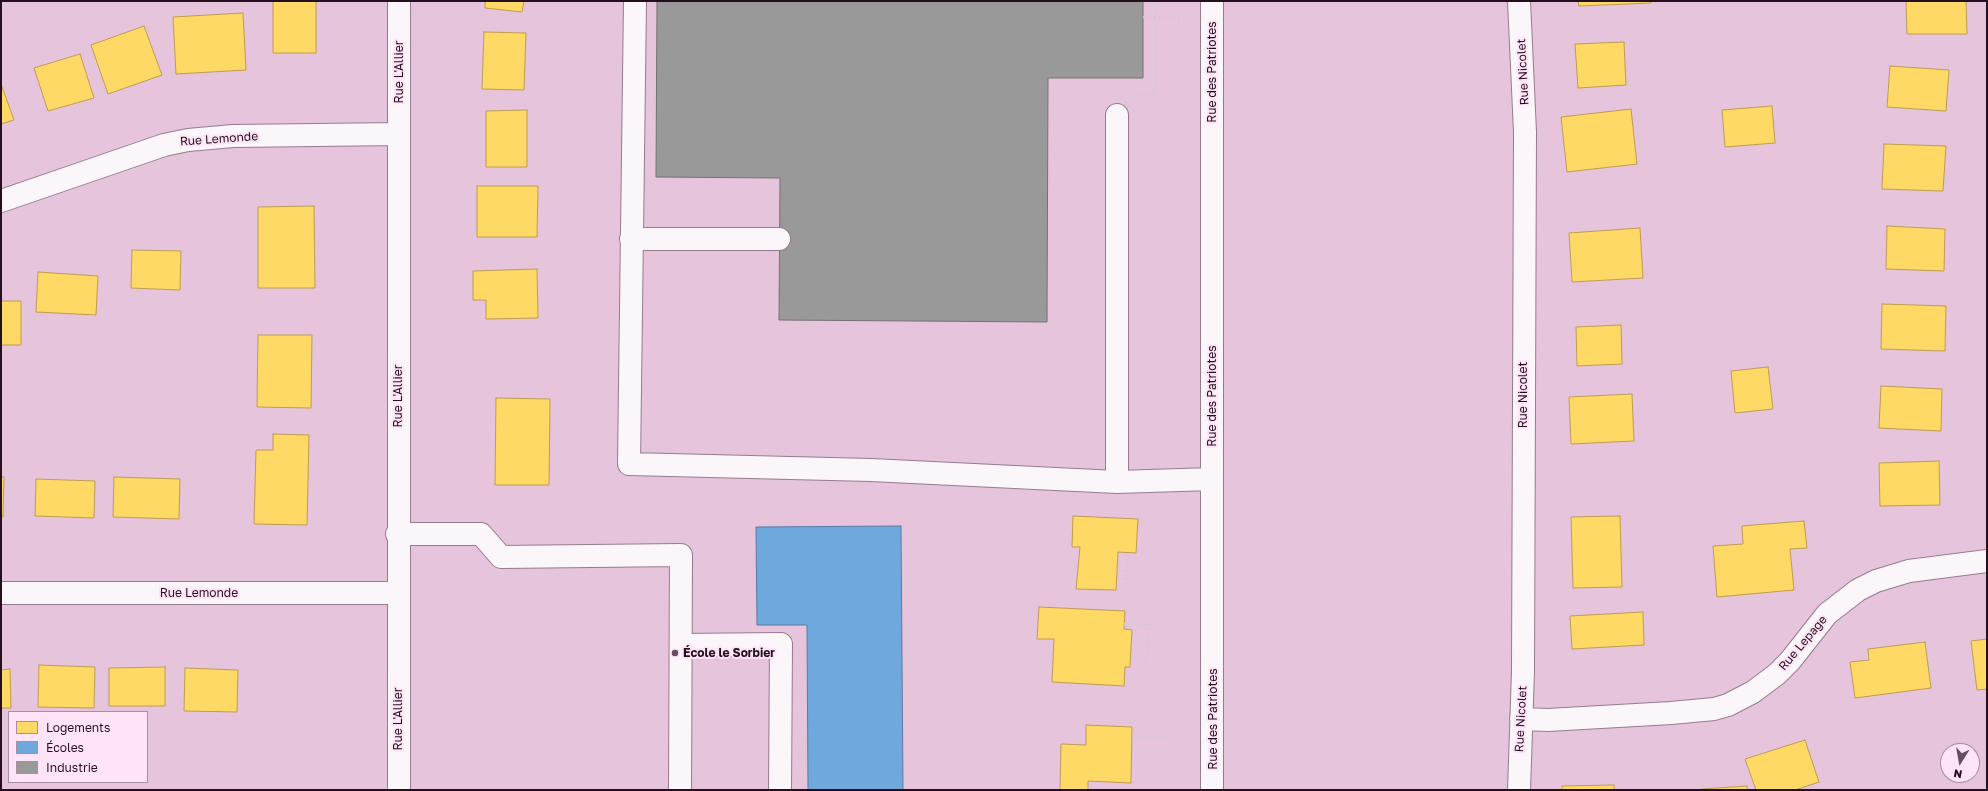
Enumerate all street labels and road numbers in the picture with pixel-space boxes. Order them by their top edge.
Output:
street label: Rue des Patriotes [1205,21,1219,123]
street label: Rue Nicolet [1514,38,1532,106]
street label: Rue L'Allier [392,41,406,103]
street label: Rue Lemonde [179,129,259,149]
street label: Rue des Patriotes [1205,345,1219,447]
street label: Rue Nicolet [1516,362,1530,428]
street label: Rue L'Allier [391,365,405,427]
street label: Rue Lemonde [160,586,238,600]
street label: Rue Lepage [1776,613,1830,673]
street label: Rue des Patriotes [1206,668,1220,770]
street label: Rue Nicolet [1512,685,1530,753]
street label: Rue L'Allier [391,688,405,750]

